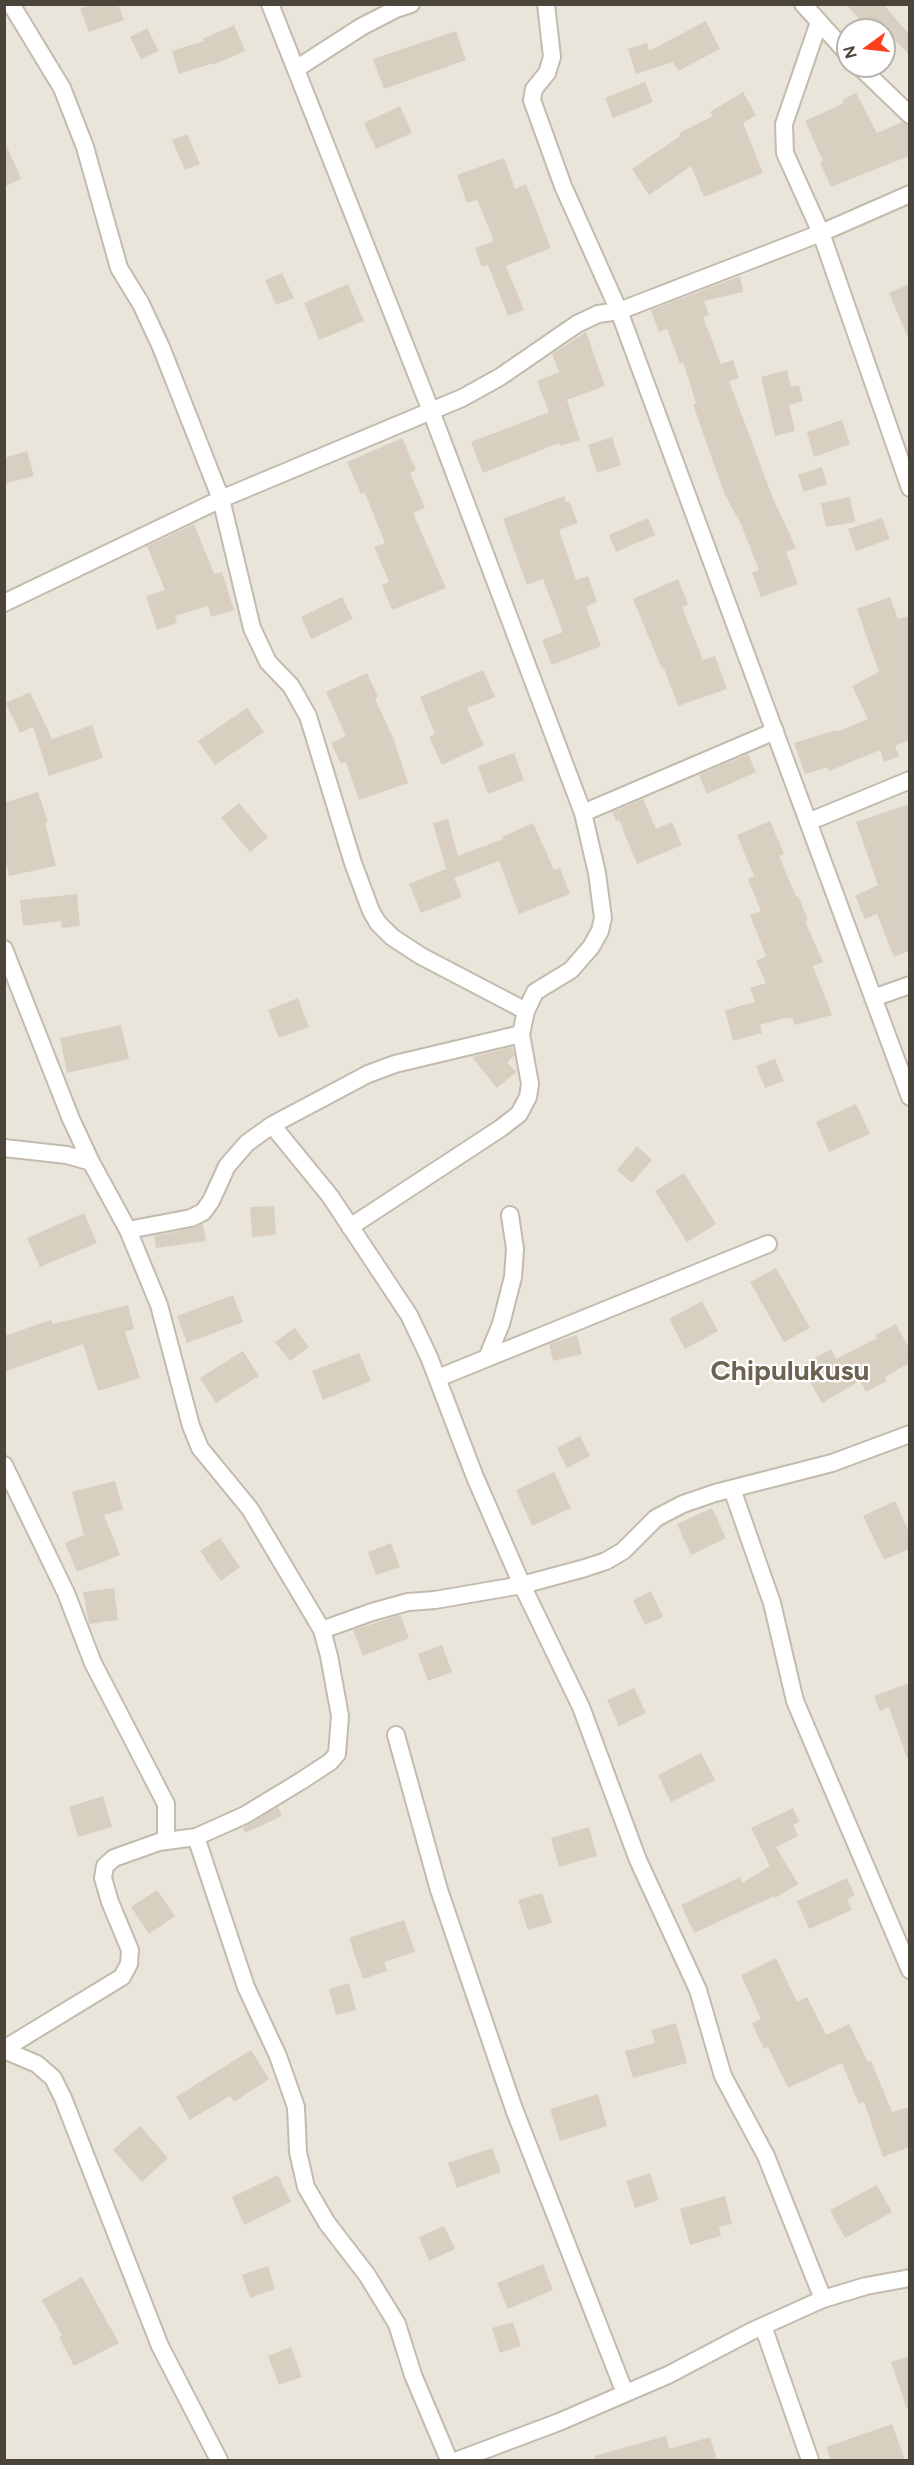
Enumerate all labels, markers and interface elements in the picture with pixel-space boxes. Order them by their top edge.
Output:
north arrow [836,18,896,78]
text: N [839,44,861,61]
district label: Chipulukusu [710,1355,870,1389]

